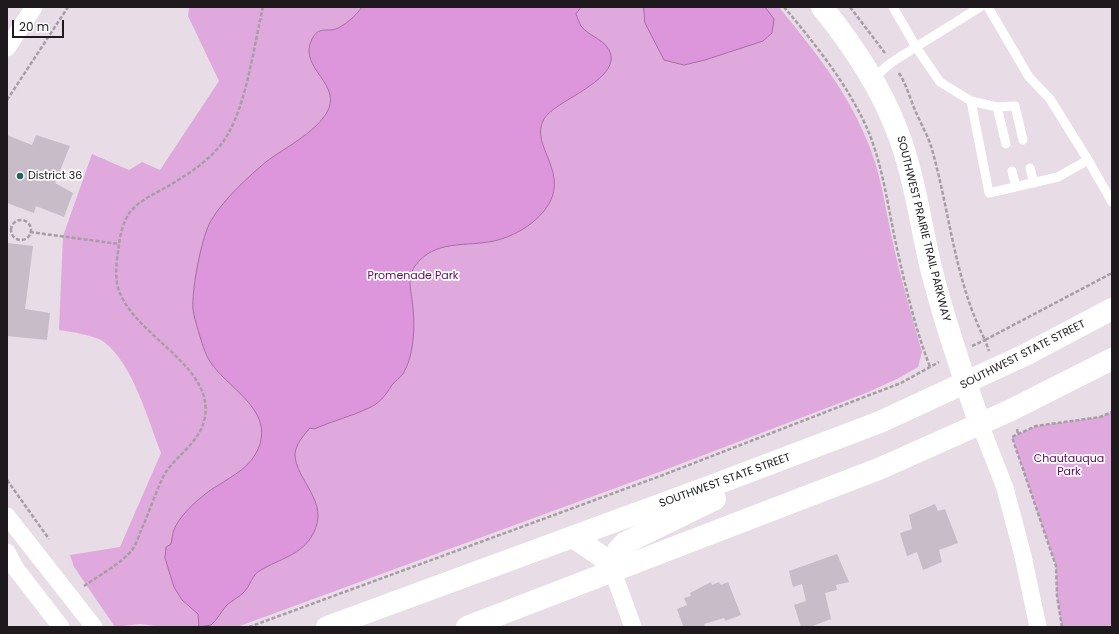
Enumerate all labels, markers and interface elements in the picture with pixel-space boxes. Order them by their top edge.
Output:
scale bar [14,12,66,38]
text: 20 m [19,18,49,35]
street label: SOUTHWEST PRAIRIE TRAIL PARKWAY [893,135,953,323]
place label: District 36 [28,169,82,183]
marker: District 36 [15,171,25,181]
park label: Promenade Park [368,269,458,283]
street label: SOUTHWEST STATE STREET [958,318,1088,392]
street label: SOUTHWEST STATE STREET [658,451,792,511]
park label: Chautauqua Park [1034,452,1104,478]

